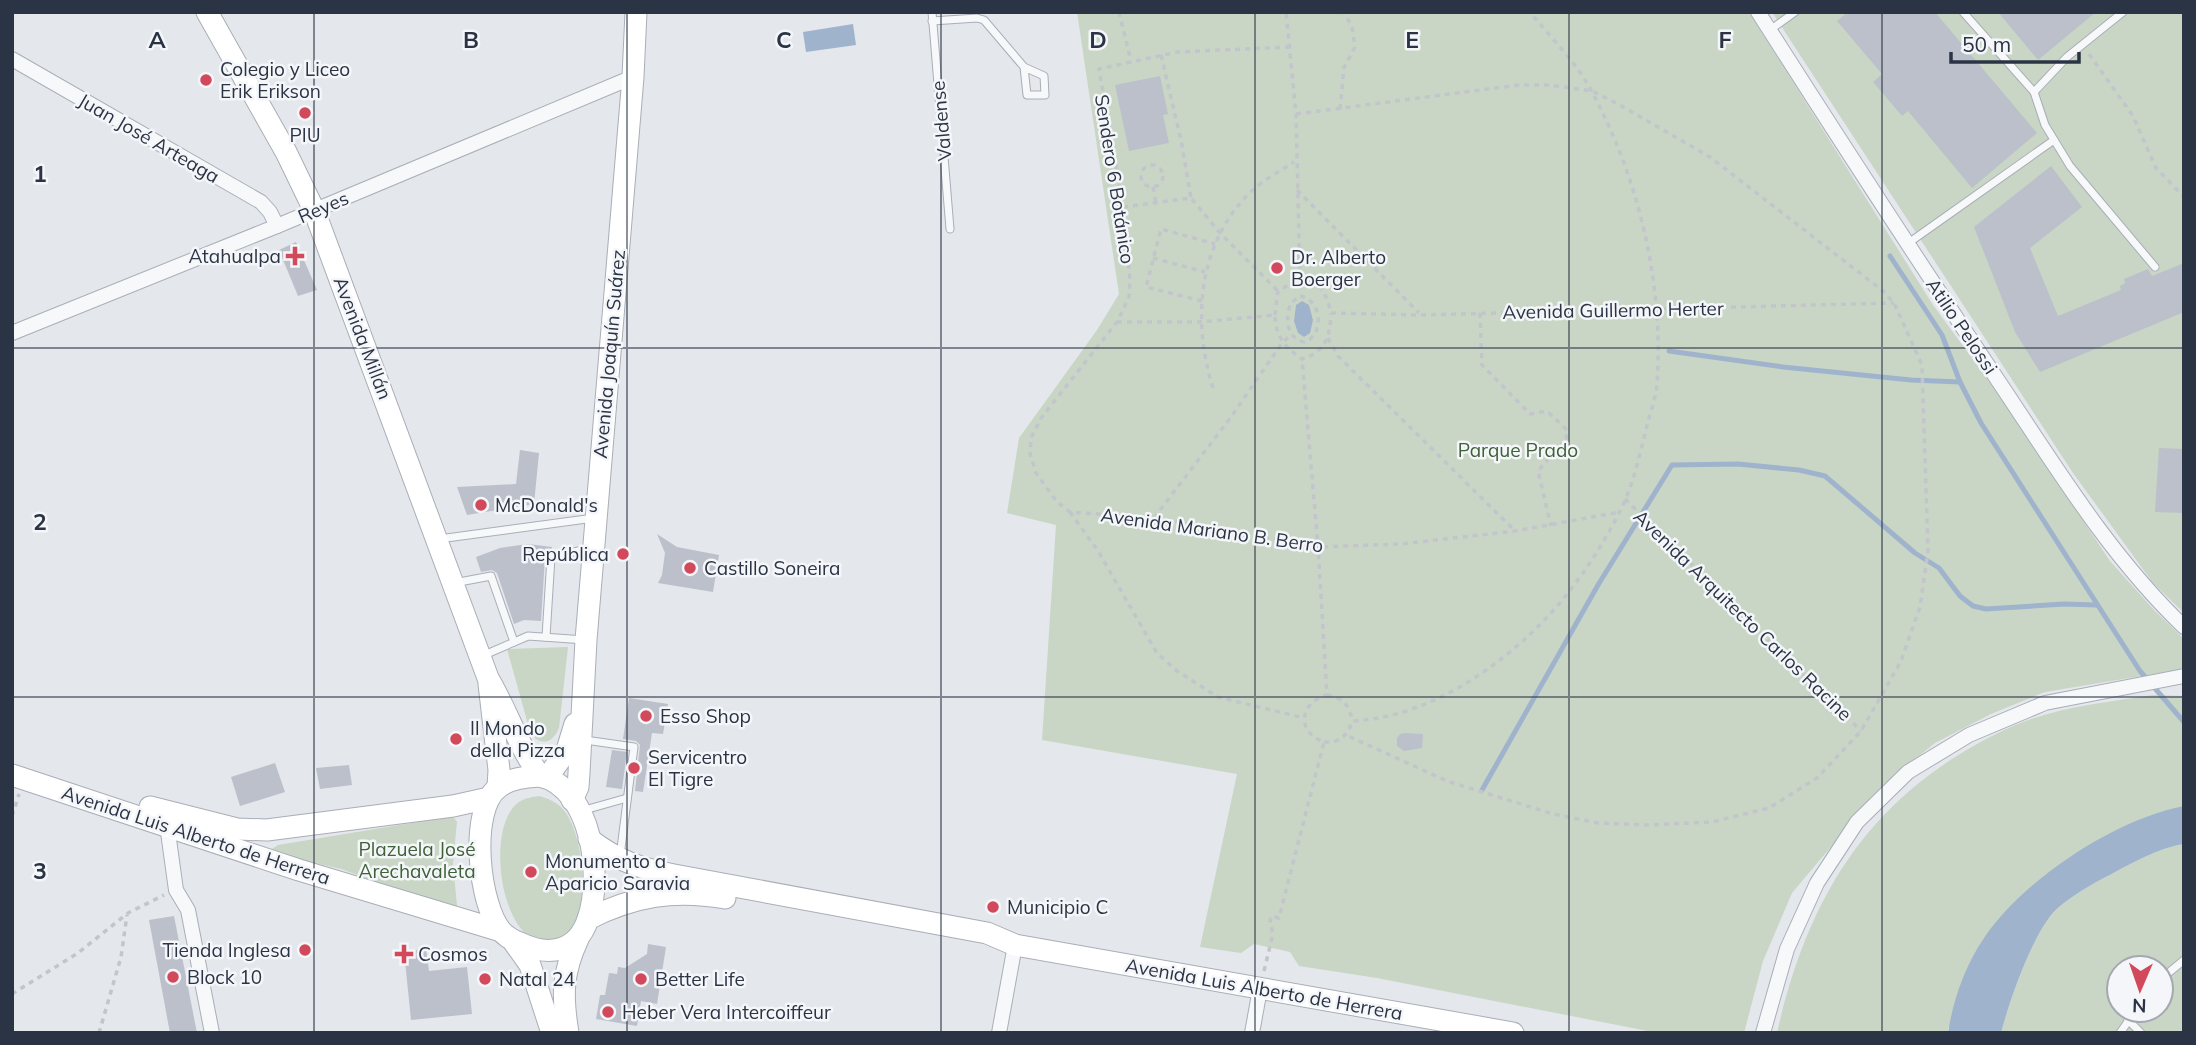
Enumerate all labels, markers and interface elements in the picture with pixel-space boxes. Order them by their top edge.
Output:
scale bar [1951,21,2079,65]
text: A [148,25,166,54]
text: B [463,25,479,54]
text: C [776,25,792,54]
text: D [1089,25,1107,54]
text: E [1405,25,1419,54]
text: F [1718,25,1732,54]
text: 50 m [1962,31,2011,57]
place label: Colegio y Liceo Erik Erikson [220,57,350,103]
marker: Colegio y Liceo Erik Erikson [198,72,214,88]
street label: Valdense [926,80,956,162]
street label: Juan José Arteaga [74,88,224,188]
street label: Sendero 6 Botánico [1090,92,1140,266]
marker: PIU [297,105,313,121]
place label: PIU [289,123,321,147]
text: 1 [33,159,47,188]
street label: Reyes [294,186,352,228]
place label: Atahualpa [188,244,281,268]
place label: Dr. Alberto Boerger [1291,245,1386,291]
marker: Atahualpa [287,248,303,264]
street label: Avenida Joaquín Suárez [588,248,630,460]
marker: Dr. Alberto Boerger [1269,260,1285,276]
street label: Avenida Millán [329,273,397,403]
street label: Atilio Pelossi [1921,273,2003,379]
street label: Avenida Guillermo Herter [1502,296,1724,324]
park label: Parque Prado [1458,438,1578,462]
place label: McDonald's [495,493,598,517]
marker: McDonald's [473,497,489,513]
street label: Avenida Mariano B. Berro [1099,502,1325,558]
street label: Avenida Arquitecto Carlos Racine [1629,504,1857,726]
text: 2 [33,507,47,536]
place label: República [522,542,609,566]
marker: República [615,546,631,562]
place label: Castillo Soneira [704,556,840,580]
marker: Castillo Soneira [682,560,698,576]
place label: Esso Shop [660,704,751,728]
marker: Esso Shop [638,708,654,724]
place label: Il Mondo della Pizza [470,716,565,762]
marker: Il Mondo della Pizza [448,731,464,747]
place label: Servicentro El Tigre [648,745,747,791]
marker: Servicentro El Tigre [626,760,642,776]
street label: Avenida Luis Alberto de Herrera [59,780,333,890]
park label: Plazuela José Arechavaleta [358,837,476,883]
place label: Monumento a Aparicio Saravia [545,849,690,895]
text: 3 [33,856,47,885]
marker: Monumento a Aparicio Saravia [523,864,539,880]
place label: Municipio C [1007,895,1109,919]
marker: Municipio C [985,899,1001,915]
place label: Tienda Inglesa [163,938,291,962]
marker: Tienda Inglesa [297,942,313,958]
place label: Cosmos [418,942,488,966]
marker: Cosmos [396,946,412,962]
street label: Avenida Luis Alberto de Herrera [1124,953,1404,1025]
north arrow [2105,954,2175,1024]
place label: Block 10 [187,965,262,989]
place label: Natal 24 [499,967,575,991]
place label: Better Life [655,967,745,991]
marker: Block 10 [165,969,181,985]
marker: Natal 24 [477,971,493,987]
marker: Better Life [633,971,649,987]
text: N [2132,994,2147,1018]
place label: Heber Vera Intercoiffeur [622,1000,831,1024]
marker: Heber Vera Intercoiffeur [600,1004,616,1020]

